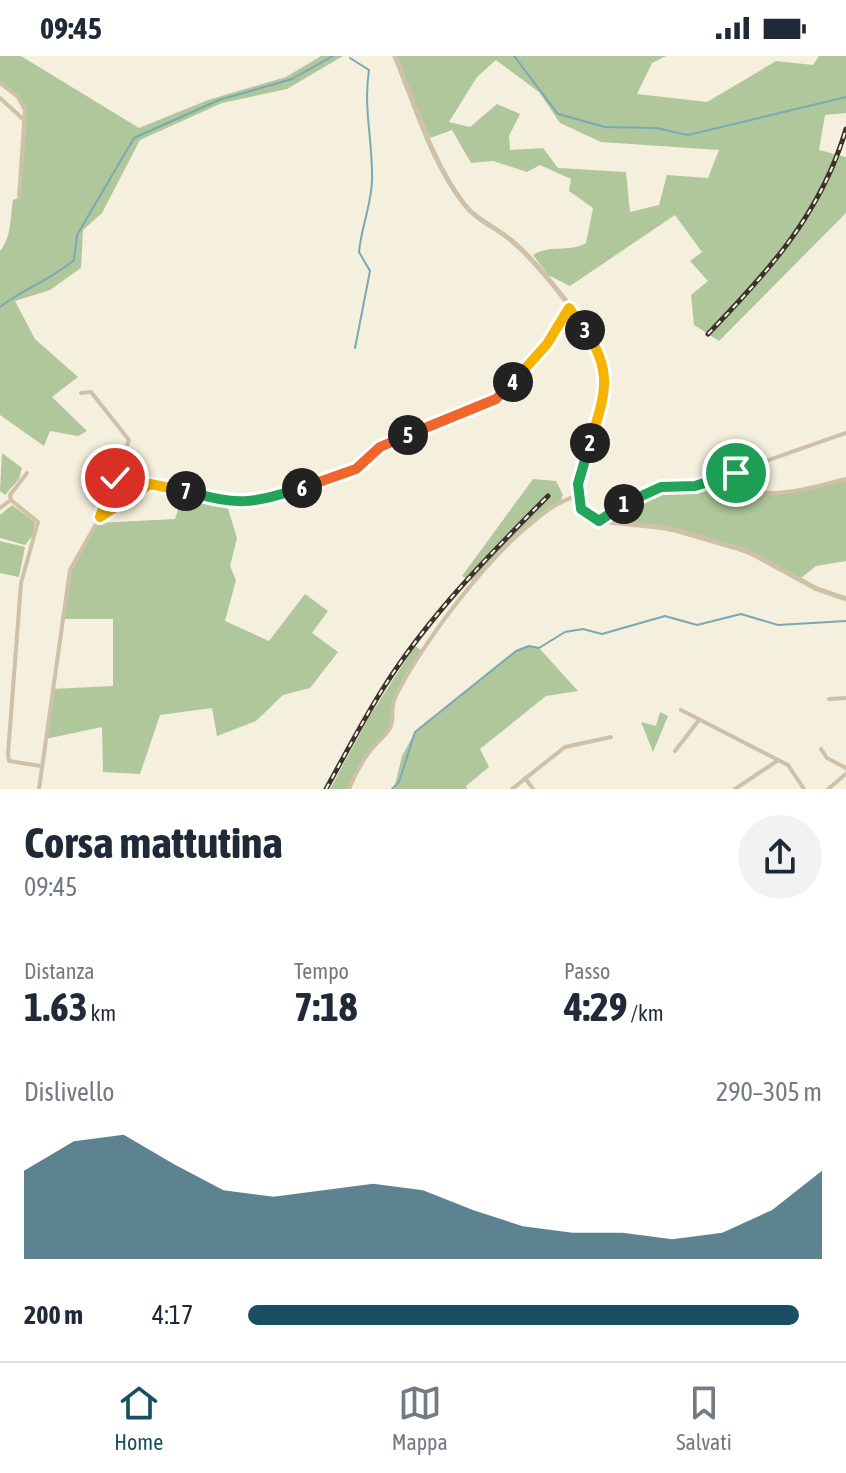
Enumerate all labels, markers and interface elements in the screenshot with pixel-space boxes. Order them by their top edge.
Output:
text: 09:45 [40,11,102,45]
pin: 3 [565,310,605,350]
text: 3 [580,317,590,343]
pin: 4 [493,362,533,402]
text: 4 [508,369,518,395]
pin: 5 [388,415,428,455]
text: 5 [403,422,413,448]
pin: 2 [570,423,610,463]
text: 2 [585,430,595,456]
pin [702,439,770,507]
pin [81,444,149,512]
icon: arrive [714,451,758,495]
icon: check [93,456,137,500]
pin: 6 [282,468,322,508]
pin: 7 [166,471,206,511]
text: 6 [297,475,307,501]
text: 7 [181,478,191,504]
pin: 1 [604,484,644,524]
text: 1 [619,491,629,517]
button: share [738,815,822,899]
text: Corsa mattutina [24,817,283,867]
text: 09:45 [24,872,78,902]
text: Distanza [24,958,95,984]
text: Tempo [294,958,349,984]
text: Passo [564,958,610,984]
text: 1.63 [24,984,88,1029]
text: 7:18 [294,984,358,1029]
text: 4:29 [564,984,628,1029]
text: km [88,1000,116,1026]
text: /km [628,1000,664,1026]
text: Dislivello [24,1077,115,1107]
text: 290–305 m [716,1077,822,1107]
text: 200 m [24,1300,83,1330]
text: 4:17 [152,1300,193,1330]
tab: Home [114,1381,163,1455]
tab: Mappa [392,1381,448,1455]
tab: Salvati [676,1381,732,1455]

